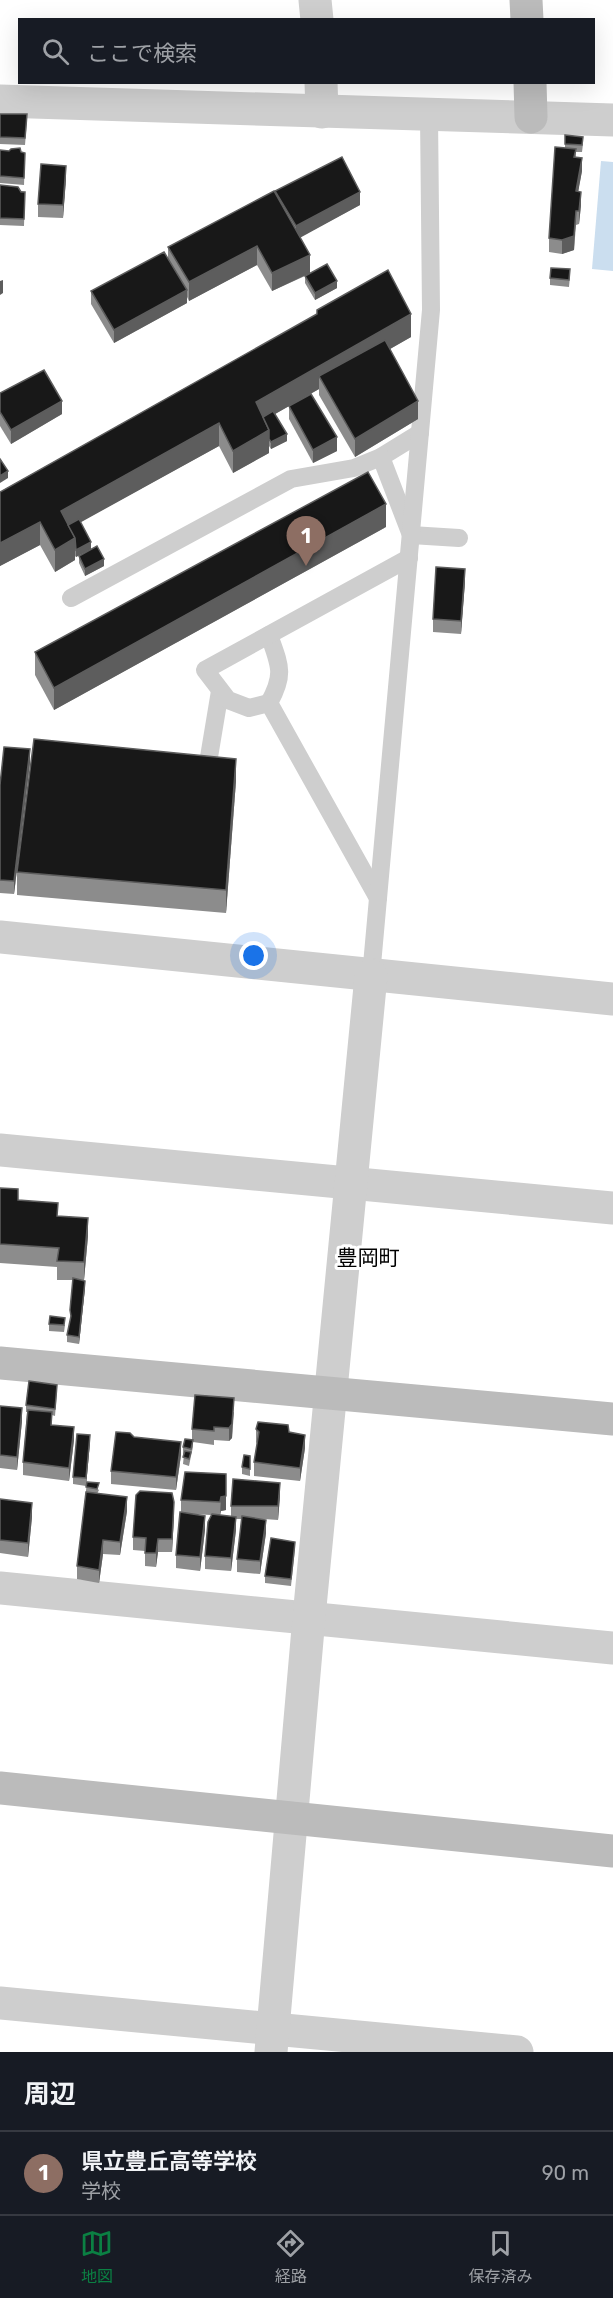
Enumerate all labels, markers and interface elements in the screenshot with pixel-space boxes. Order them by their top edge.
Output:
search box [18,18,595,84]
icon: search [39,35,72,68]
text: ここで検索 [87,40,197,67]
pin: 1 [286,516,326,566]
your location [239,941,268,970]
district label: 豊岡町 [337,1245,400,1270]
text: 周辺 [24,2079,76,2110]
text: 県立豊丘高等学校 [81,2148,257,2175]
text: 1 [39,2161,48,2185]
text: 90 m [542,2161,589,2185]
text: 学校 [81,2179,121,2203]
tab: 地図 [80,2227,113,2287]
tab: 経路 [274,2227,307,2287]
tab: 保存済み [468,2227,532,2287]

